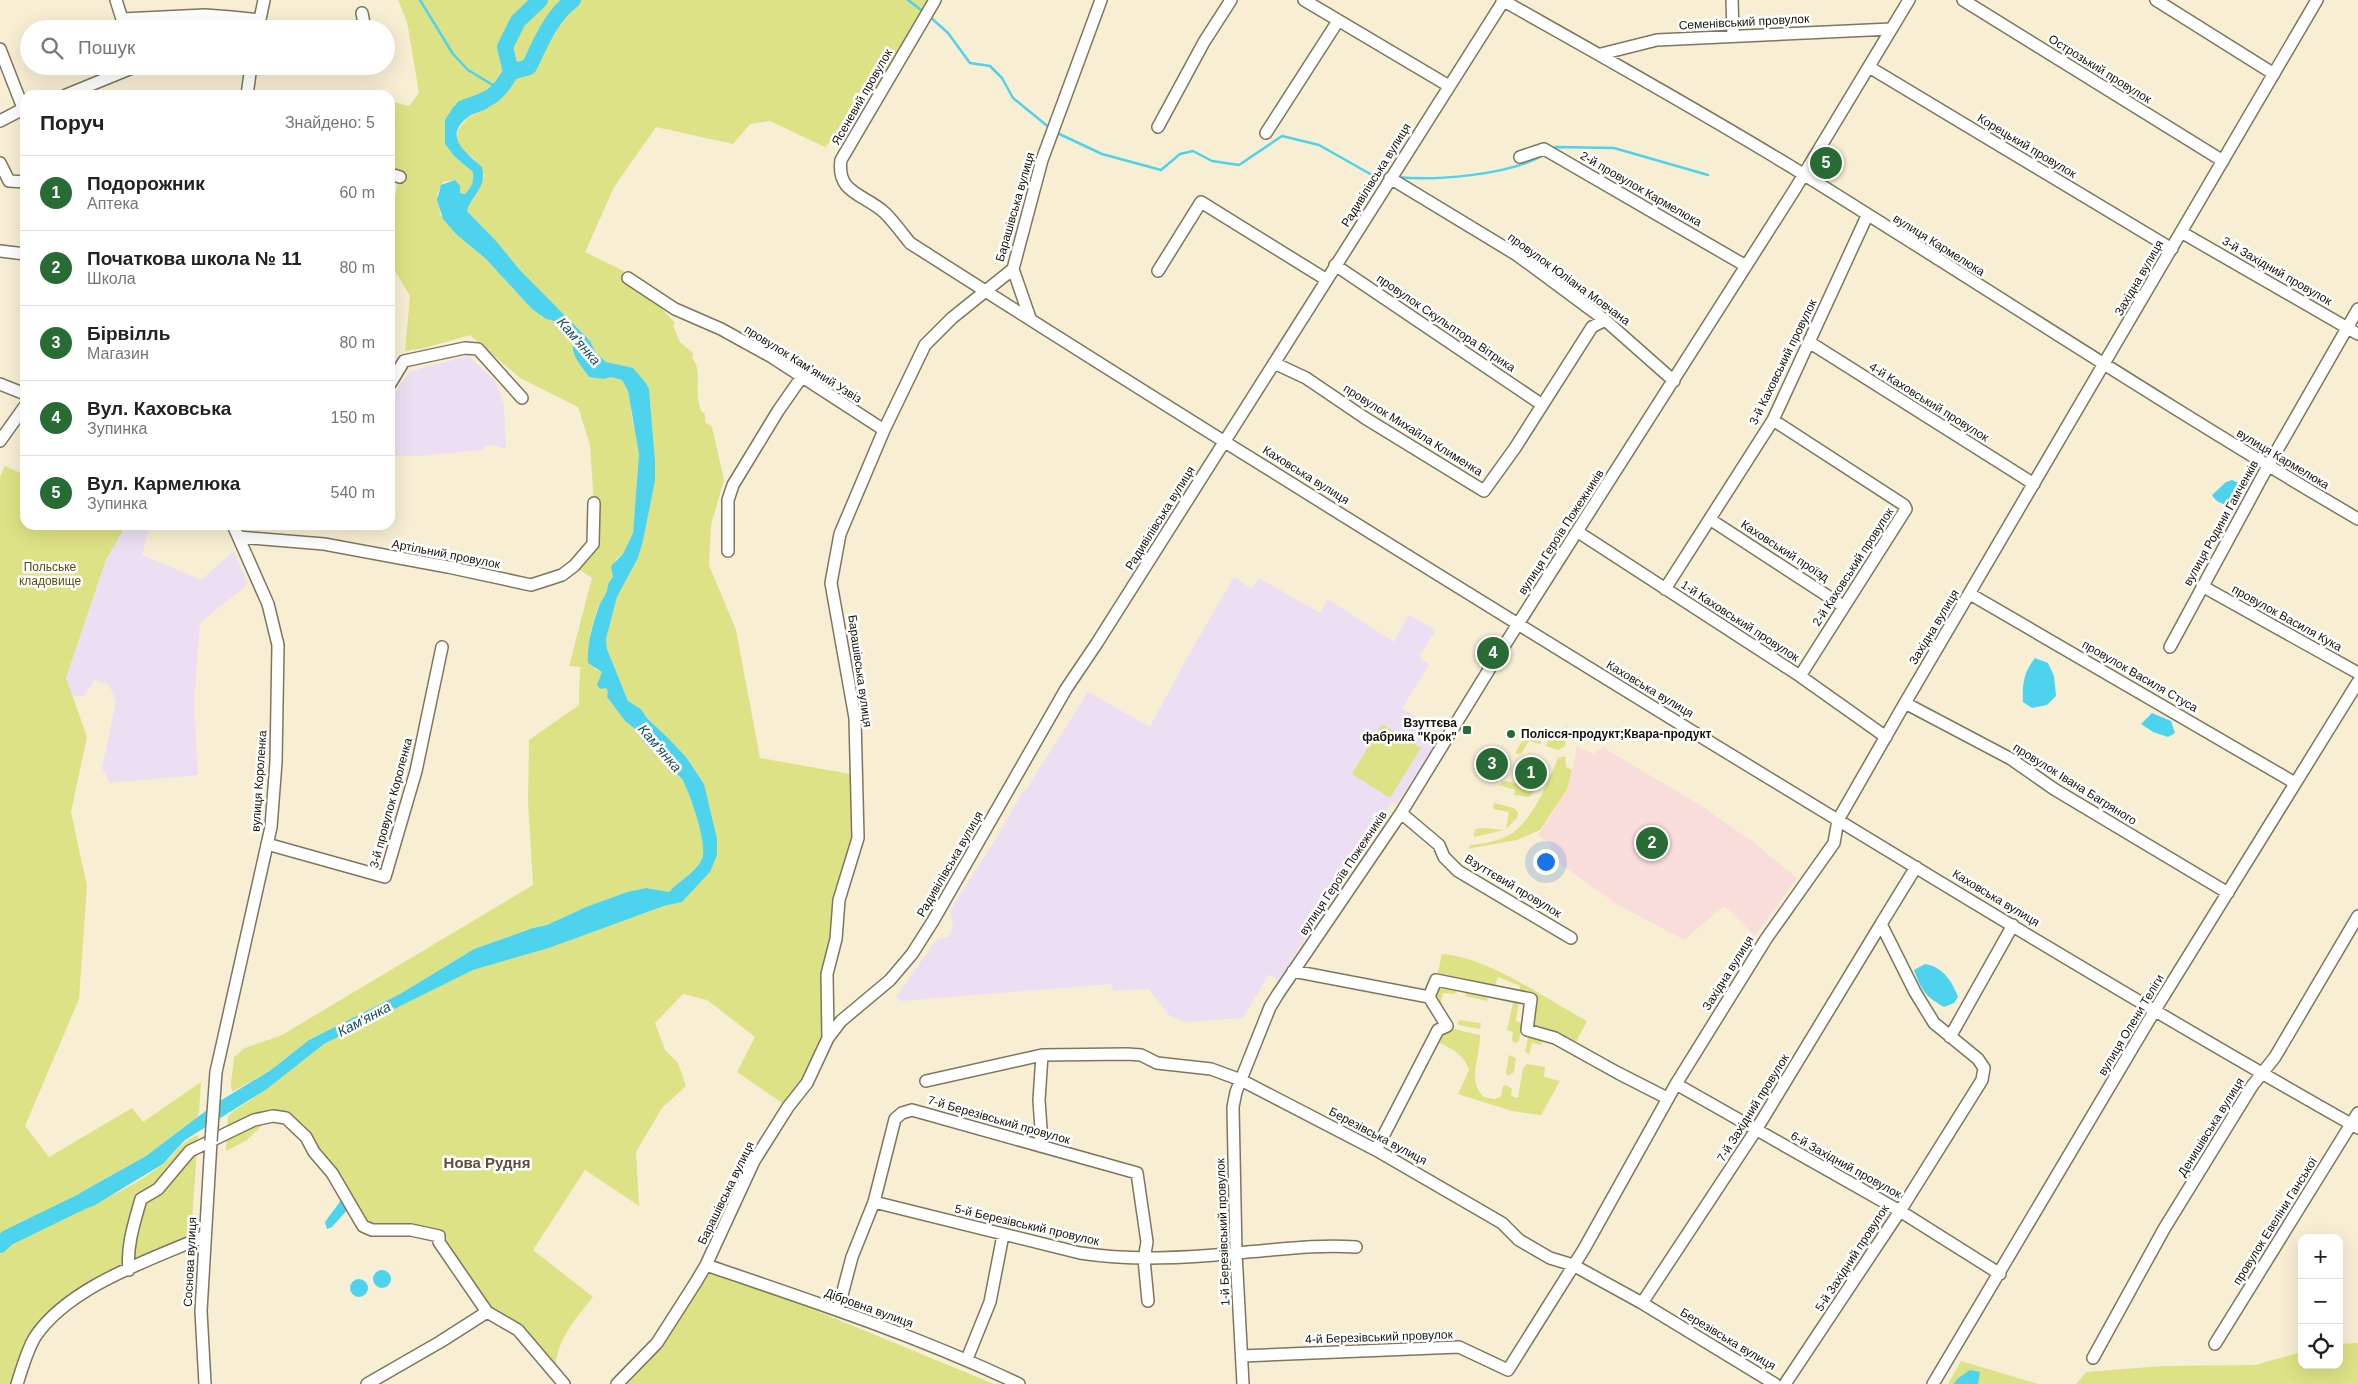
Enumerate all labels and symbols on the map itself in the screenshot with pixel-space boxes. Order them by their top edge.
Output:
street label: Семенівський провулок [1678,12,1810,32]
street label: Острозький провулок [2046,32,2155,107]
street label: Ясеневий провулок [829,46,896,147]
street label: Корецький провулок [1975,111,2080,181]
street label: Радивілівська вулиця [1338,121,1414,229]
pin: 5 [1810,144,1842,182]
street label: 2-й провулок Кармелюка [1578,148,1704,230]
street label: Барашівська вулиця [993,151,1037,263]
street label: вулиця Кармелюка [1891,211,1988,279]
street label: провулок Юліана Мовчана [1505,230,1633,328]
street label: 3-й Західний провулок [2220,234,2335,309]
street label: Західна вулиця [2112,238,2166,318]
street label: провулок Скульптора Вітрика [1374,271,1518,375]
street label: 3-й Каховський провулок [1746,296,1820,427]
water label: Кам'янка [554,314,604,368]
street label: провулок Камʼяний Узвіз [742,322,865,406]
street label: 4-й Каховський провулок [1867,359,1992,445]
street label: провулок Михайла Клименка [1341,381,1485,479]
street label: вулиця Кармелюка [2234,426,2332,492]
street label: Каховська вулиця [1260,443,1352,507]
street label: вулиця Родини Гамченків [2181,458,2261,588]
street label: Радивілівська вулиця [1122,464,1198,572]
street label: вулиця Героїв Пожежників [1515,467,1607,597]
street label: 2-й Каховський провулок [1810,505,1897,629]
street label: Каховський проїзд [1738,517,1832,585]
street label: Артільний провулок [391,537,502,572]
park label: Польське кладовище [19,560,81,588]
street label: 1-й Каховський провулок [1678,578,1802,665]
street label: провулок Василя Кука [2230,582,2345,654]
street label: Західна вулиця [1906,587,1962,667]
street label: Барашівська вулиця [845,614,875,728]
pin: 4 [1477,634,1509,672]
street label: провулок Василя Стуса [2080,637,2201,715]
street label: Каховська вулиця [1604,657,1696,721]
place label: Взуттєва фабрика "Крок" [1362,716,1457,744]
water label: Кам'янка [635,721,685,775]
marker: Взуттєва фабрика "Крок" [1461,724,1473,736]
place label: Полісся-продукт;Квара-продукт [1521,727,1711,741]
marker: Полісся-продукт;Квара-продукт [1505,728,1517,740]
street label: вулиця Короленка [248,730,270,832]
street label: 3-й провулок Короленка [367,736,415,870]
street label: провулок Івана Багряного [2011,740,2140,828]
pin: 3 [1476,745,1508,783]
pin: 1 [1515,754,1547,792]
street label: вулиця Героїв Пожежників [1296,808,1390,938]
street label: Радивілівська вулиця [914,809,986,919]
pin: 2 [1636,824,1668,862]
your location [1533,849,1559,875]
street label: Взуттєвий провулок [1462,852,1565,921]
street label: Каховська вулиця [1950,866,2042,930]
street label: Західна вулиця [1700,933,1756,1013]
street label: вулиця Олени Теліги [2095,972,2167,1078]
water label: Кам'янка [335,998,393,1040]
street label: 7-й Західний провулок [1714,1051,1792,1164]
street label: Денишівська вулиця [2175,1075,2247,1179]
street label: 7-й Березівський провулок [926,1093,1073,1147]
street label: Березівська вулиця [1327,1104,1429,1168]
street label: 6-й Західний провулок [1788,1129,1904,1202]
street label: Барашівська вулиця [695,1139,757,1247]
district label: Нова Рудня [444,1154,530,1171]
street label: провулок Евеліни Ганської [2230,1154,2320,1287]
street label: 1-й Березівський провулок [1213,1157,1233,1306]
street label: 5-й Західний провулок [1812,1201,1892,1314]
street label: 5-й Березівський провулок [953,1202,1101,1249]
street label: Соснова вулиця [181,1217,199,1307]
street label: Дібровна вулиця [823,1286,915,1330]
street label: Березівська вулиця [1678,1305,1778,1373]
street label: 4-й Березівський провулок [1305,1327,1454,1347]

